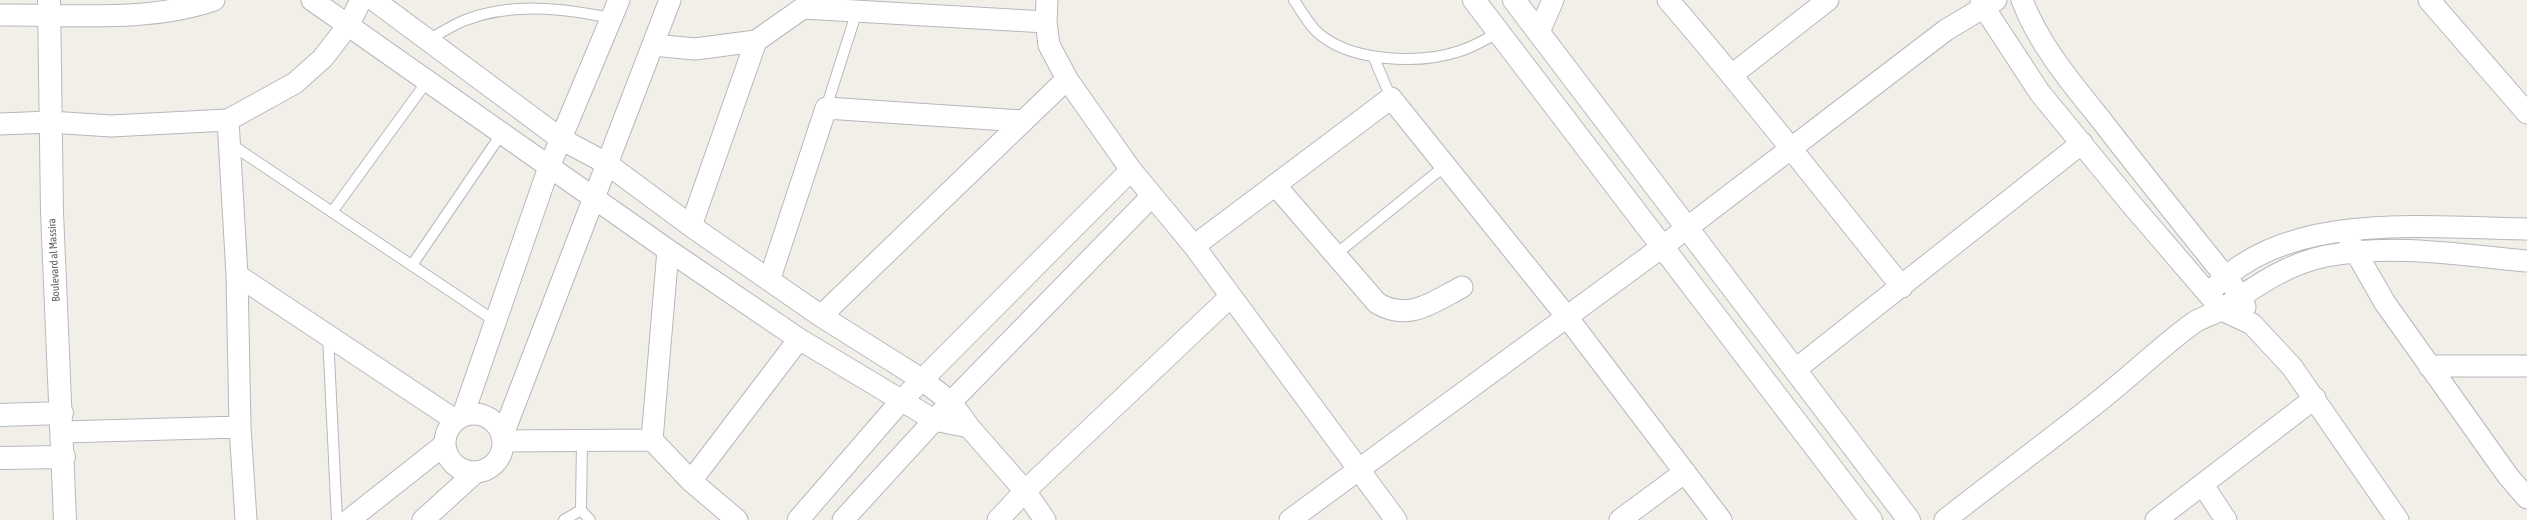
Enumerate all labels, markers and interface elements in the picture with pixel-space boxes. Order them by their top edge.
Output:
street label: Boulevard al Massira [45,218,63,302]

